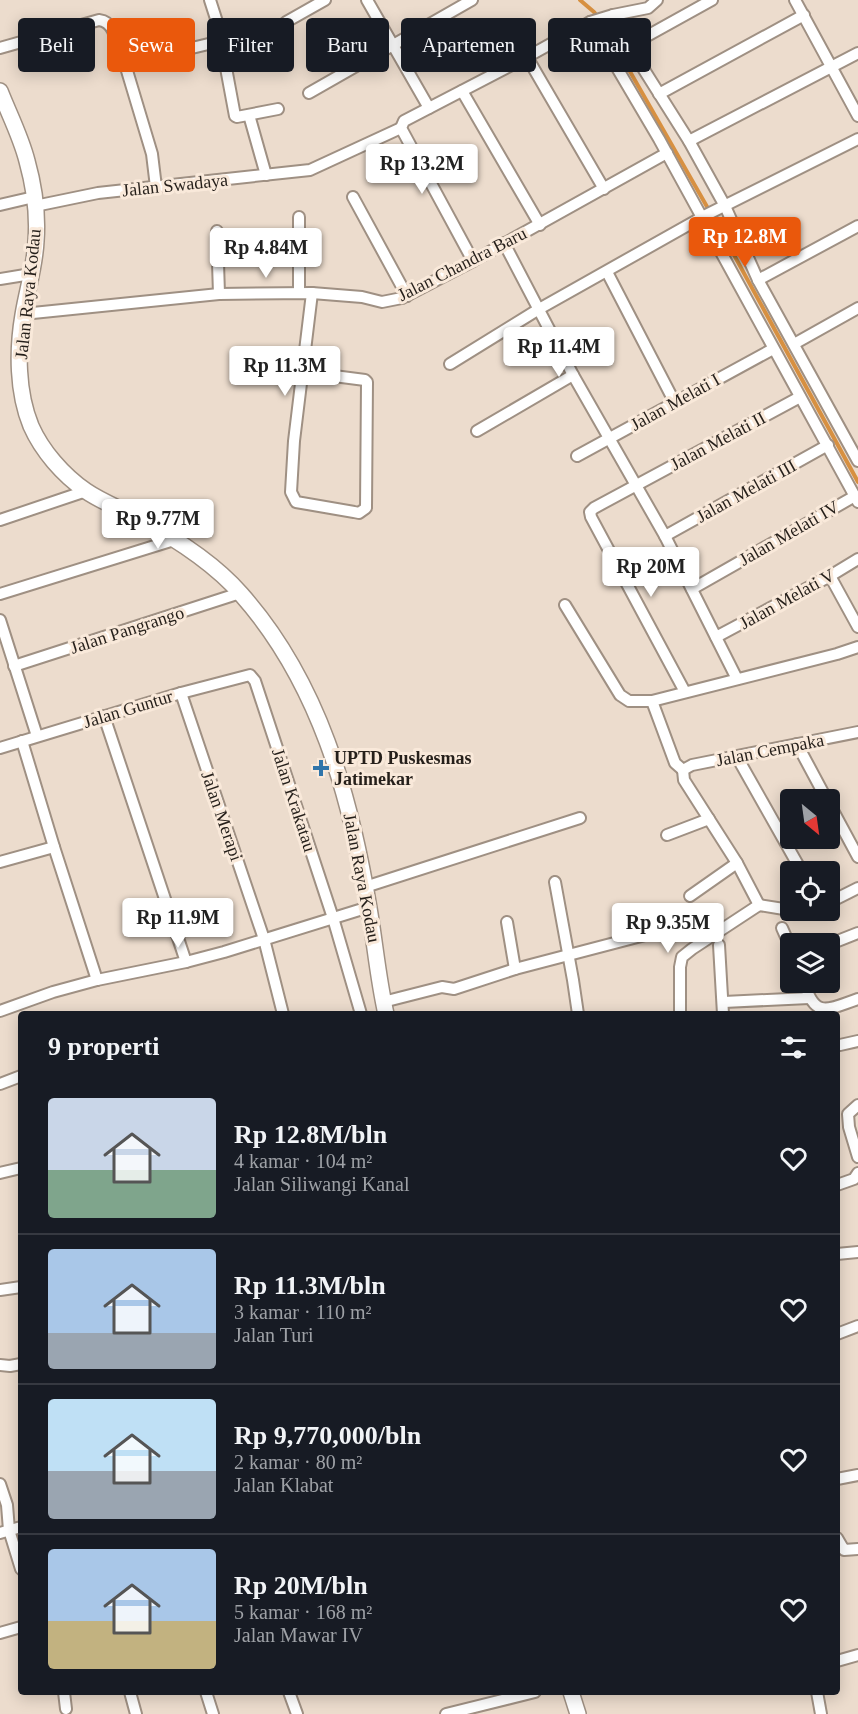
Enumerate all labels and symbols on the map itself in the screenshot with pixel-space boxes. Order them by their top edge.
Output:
pin: Rp 13.2M [360,144,484,195]
street label: Jalan Swadaya [121,169,229,201]
pin: Rp 12.8M [683,217,807,268]
street label: Jalan Chandra Baru [394,223,530,305]
street label: Jalan Raya Kodau [11,228,45,360]
pin: Rp 4.84M [204,228,328,279]
pin: Rp 11.4M [497,327,621,378]
pin: Rp 11.3M [223,346,347,397]
street label: Jalan Melati I [627,369,723,435]
street label: Jalan Melati II [667,408,769,474]
street label: Jalan Melati III [693,455,799,527]
street label: Jalan Melati IV [736,496,842,570]
pin: Rp 9.77M [96,499,220,550]
pin: Rp 20M [602,547,700,598]
street label: Jalan Melati V [736,565,838,633]
street label: Jalan Pangrango [68,602,186,658]
street label: Jalan Guntur [81,686,175,732]
street label: Jalan Cempaka [714,730,826,770]
street label: Jalan Krakatau [268,746,320,854]
place label: UPTD Puskesmas Jatimekar [334,748,472,789]
marker: UPTD Puskesmas Jatimekar [312,759,330,777]
street label: Jalan Merapi [197,769,247,863]
north arrow [780,789,840,849]
street label: Jalan Raya Kodau [340,812,384,944]
pin: Rp 11.9M [116,898,240,949]
pin: Rp 9.35M [606,903,730,954]

